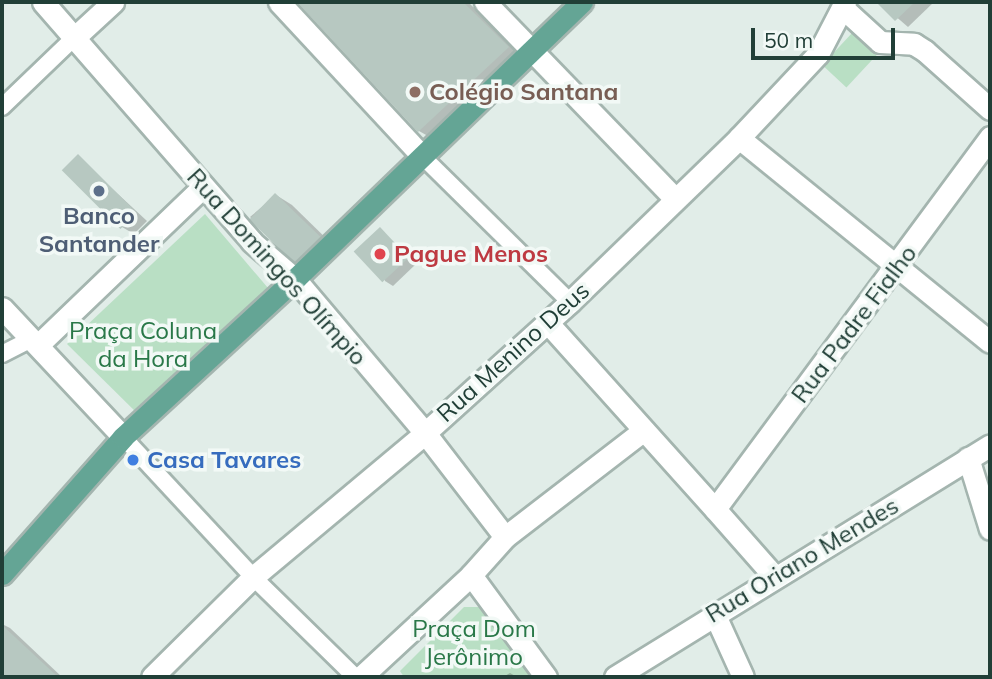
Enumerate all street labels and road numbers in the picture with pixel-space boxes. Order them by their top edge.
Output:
street label: Rua Domingos Olímpio [181,163,373,371]
street label: Rua Padre Fialho [785,239,923,409]
street label: Rua Menino Deus [431,276,595,428]
street label: Rua Oriano Mendes [700,491,904,629]

